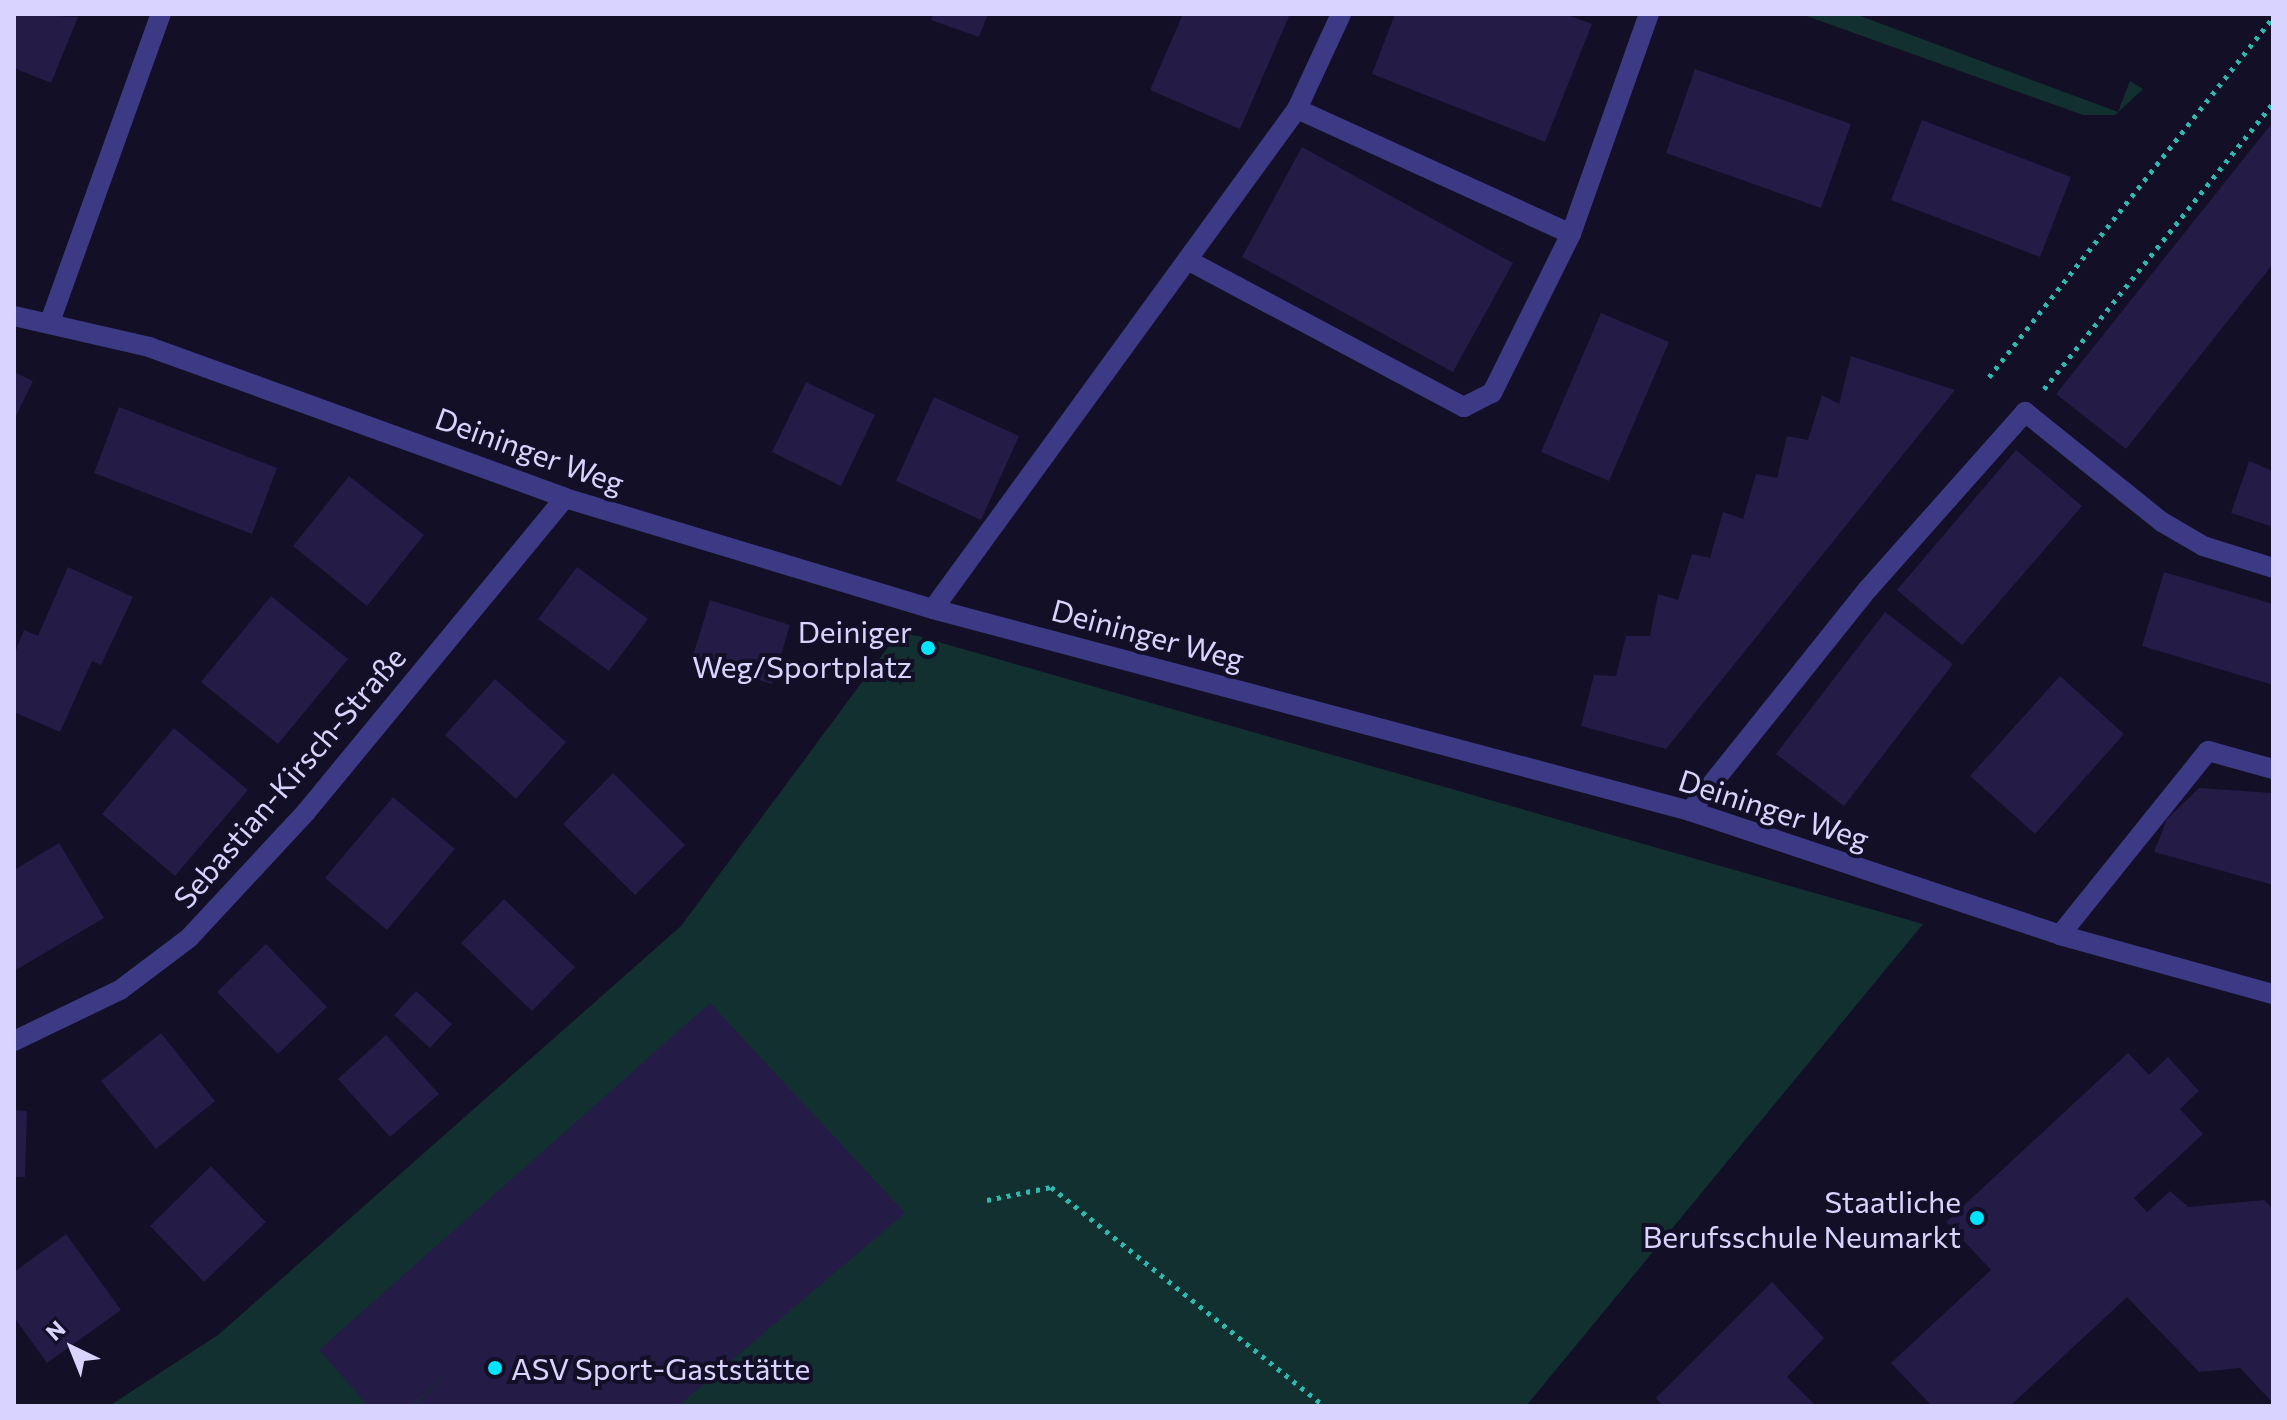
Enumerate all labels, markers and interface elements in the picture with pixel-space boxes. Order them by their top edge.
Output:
street label: Deininger Weg [431,399,629,501]
street label: Deininger Weg [1048,591,1248,677]
place label: Deiniger Weg/Sportplatz [692,613,912,684]
street label: Sebastian-Kirsch-Straße [166,639,412,915]
marker: Deiniger Weg/Sportplatz [919,639,937,657]
street label: Deininger Weg [1674,761,1874,857]
place label: Staatliche Berufsschule Neumarkt [1643,1183,1961,1254]
marker: Staatliche Berufsschule Neumarkt [1968,1209,1986,1227]
north arrow [32,1308,112,1388]
text: N [40,1315,71,1346]
place label: ASV Sport-Gaststätte [511,1350,810,1386]
marker: ASV Sport-Gaststätte [486,1359,504,1377]

